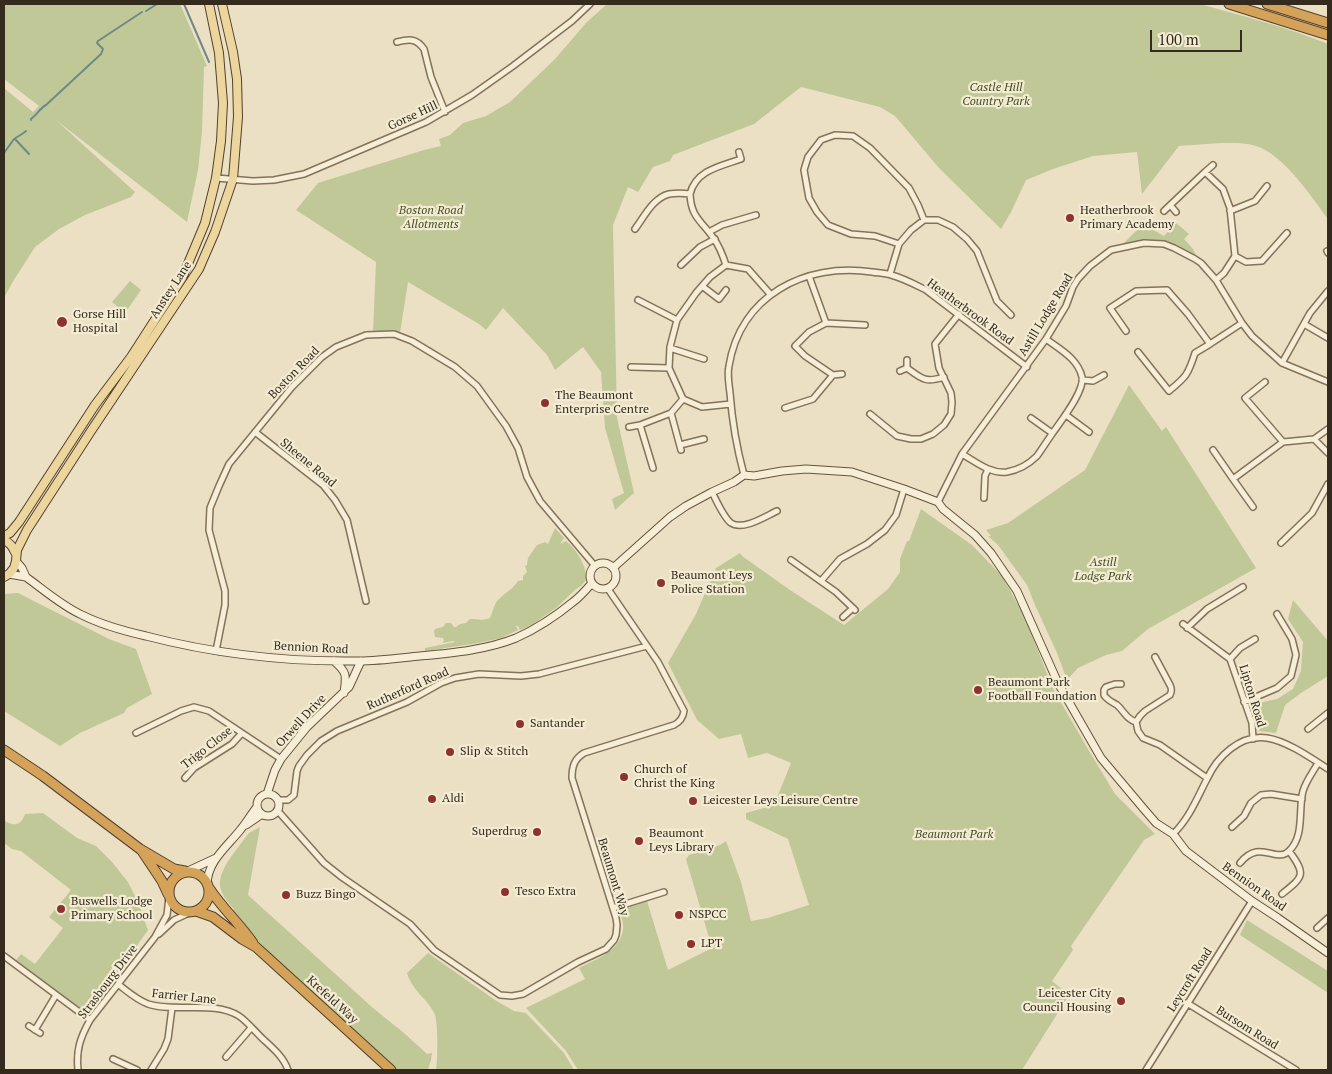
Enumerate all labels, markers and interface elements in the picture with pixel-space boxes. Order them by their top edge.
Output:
scale bar [1152,20,1244,52]
text: 100 m [1158,29,1199,49]
park label: Castle Hill Country Park [962,81,1030,109]
street label: Gorse Hill [386,98,440,134]
park label: Boston Road Allotments [399,204,463,232]
place label: Heatherbrook Primary Academy [1080,204,1174,232]
marker: Heatherbrook Primary Academy [1064,212,1076,224]
street label: Anstey Lane [147,259,195,321]
street label: Astill Lodge Road [1016,271,1076,359]
street label: Heatherbrook Road [924,276,1016,348]
place label: Gorse Hill Hospital [73,308,126,336]
marker: Gorse Hill Hospital [55,315,69,329]
street label: Boston Road [266,344,322,402]
place label: The Beaumont Enterprise Centre [555,389,649,417]
marker: The Beaumont Enterprise Centre [539,397,551,409]
street label: Sheene Road [277,436,339,490]
park label: Astill Lodge Park [1075,556,1131,584]
place label: Beaumont Leys Police Station [671,569,753,597]
marker: Beaumont Leys Police Station [655,577,667,589]
street label: Bennion Road [273,639,349,657]
street label: Lipton Road [1236,663,1268,729]
street label: Rutherford Road [365,664,451,714]
place label: Beaumont Park Football Foundation [988,676,1097,704]
marker: Beaumont Park Football Foundation [972,684,984,696]
street label: Orwell Drive [273,692,329,750]
place label: Santander [530,717,585,731]
marker: Santander [514,718,526,730]
street label: Trigo Close [179,724,235,772]
place label: Slip & Stitch [460,745,528,759]
marker: Slip & Stitch [444,746,456,758]
place label: Church of Christ the King [634,763,715,791]
marker: Church of Christ the King [618,771,630,783]
place label: Aldi [442,792,464,806]
marker: Aldi [426,793,438,805]
place label: Leicester Leys Leisure Centre [703,794,858,808]
marker: Leicester Leys Leisure Centre [687,795,699,807]
place label: Superdrug [472,825,527,839]
marker: Superdrug [531,826,543,838]
place label: Beaumont Leys Library [649,827,714,855]
park label: Beaumont Park [915,828,993,842]
marker: Beaumont Leys Library [633,835,645,847]
street label: Beaumont Way [594,836,632,918]
street label: Bennion Road [1219,860,1289,914]
place label: Tesco Extra [515,885,576,899]
marker: Tesco Extra [499,886,511,898]
place label: Buzz Bingo [296,888,356,902]
marker: Buzz Bingo [280,889,292,901]
place label: Buswells Lodge Primary School [71,895,153,923]
marker: Buswells Lodge Primary School [55,903,67,915]
place label: NSPCC [689,908,726,922]
marker: NSPCC [673,909,685,921]
place label: LPT [701,937,722,951]
marker: LPT [685,938,697,950]
street label: Strasbourg Drive [75,942,141,1022]
street label: Leycroft Road [1164,945,1216,1015]
street label: Krefeld Way [303,973,361,1027]
street label: Farrier Lane [151,986,217,1008]
place label: Leicester City Council Housing [1023,987,1111,1015]
marker: Leicester City Council Housing [1115,995,1127,1007]
street label: Bursom Road [1213,1003,1281,1053]

